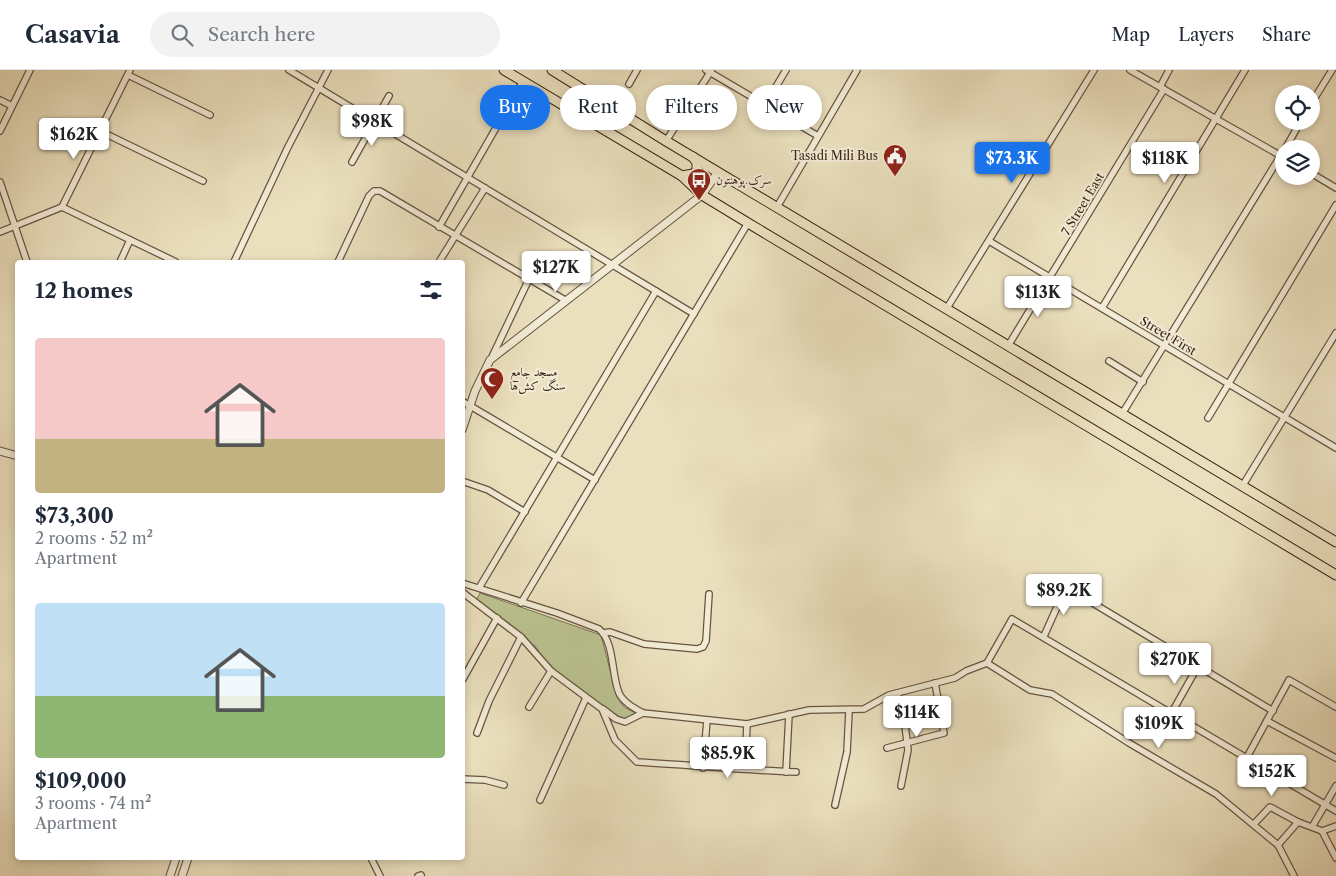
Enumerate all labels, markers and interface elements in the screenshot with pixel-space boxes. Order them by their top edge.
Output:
search box [150,12,500,57]
text: Casavia [25,20,120,49]
icon: search [168,21,196,49]
text: Search here [208,23,315,46]
text: Map [1112,24,1150,46]
text: Layers [1178,24,1234,46]
text: Share [1262,24,1311,46]
chip: Buy [480,85,550,130]
chip: Rent [560,85,636,130]
chip: Filters [646,85,737,130]
chip: New [747,85,822,130]
map controls [1275,85,1320,185]
button: locate [1275,85,1320,130]
pin: $98K [342,104,402,147]
text: $98K [351,111,393,131]
pin: $162K [39,118,109,160]
text: $162K [50,124,98,144]
button: layers [1275,140,1320,185]
pin: $73.3K [971,142,1053,184]
pin: $118K [1130,142,1200,184]
public building icon: Tasadi Mili Bus [882,143,908,177]
place label: Tasadi Mili Bus [791,148,878,163]
text: $73.3K [986,148,1038,168]
text: $118K [1142,148,1188,168]
bus stop icon: سرک پوهنتون [686,167,712,201]
street label: 7 Street East [1058,169,1107,238]
place label: سرک پوهنتون [716,172,771,189]
pin: $127K [521,250,591,293]
text: $127K [533,257,579,277]
icon: filters [417,276,445,304]
pin: $113K [1003,276,1073,318]
text: 12 homes [35,278,133,303]
text: $113K [1015,282,1061,302]
street label: Street First [1137,313,1200,359]
place label: مسجد جامع سنگ کش‌ها [510,364,566,395]
mosque icon: مسجد جامع سنگ کش‌ها [479,366,505,400]
icon: home [195,370,285,460]
text: $73,300 [35,503,114,528]
text: 2 rooms · 52 m² [35,528,153,548]
text: Apartment [35,548,117,568]
pin: $89.2K [1023,574,1105,616]
text: $89.2K [1037,580,1091,600]
icon: home [195,635,285,725]
pin: $270K [1140,642,1210,685]
text: $270K [1150,649,1200,669]
pin: $114K [882,696,952,738]
text: $114K [894,702,940,722]
pin: $109K [1124,706,1194,749]
text: $109K [1135,713,1183,733]
pin: $85.9K [687,736,769,779]
text: $85.9K [701,743,755,763]
pin: $152K [1237,754,1307,797]
text: $152K [1248,761,1296,781]
text: $109,000 [35,768,127,793]
text: 3 rooms · 74 m² [35,793,151,813]
text: Apartment [35,813,117,833]

